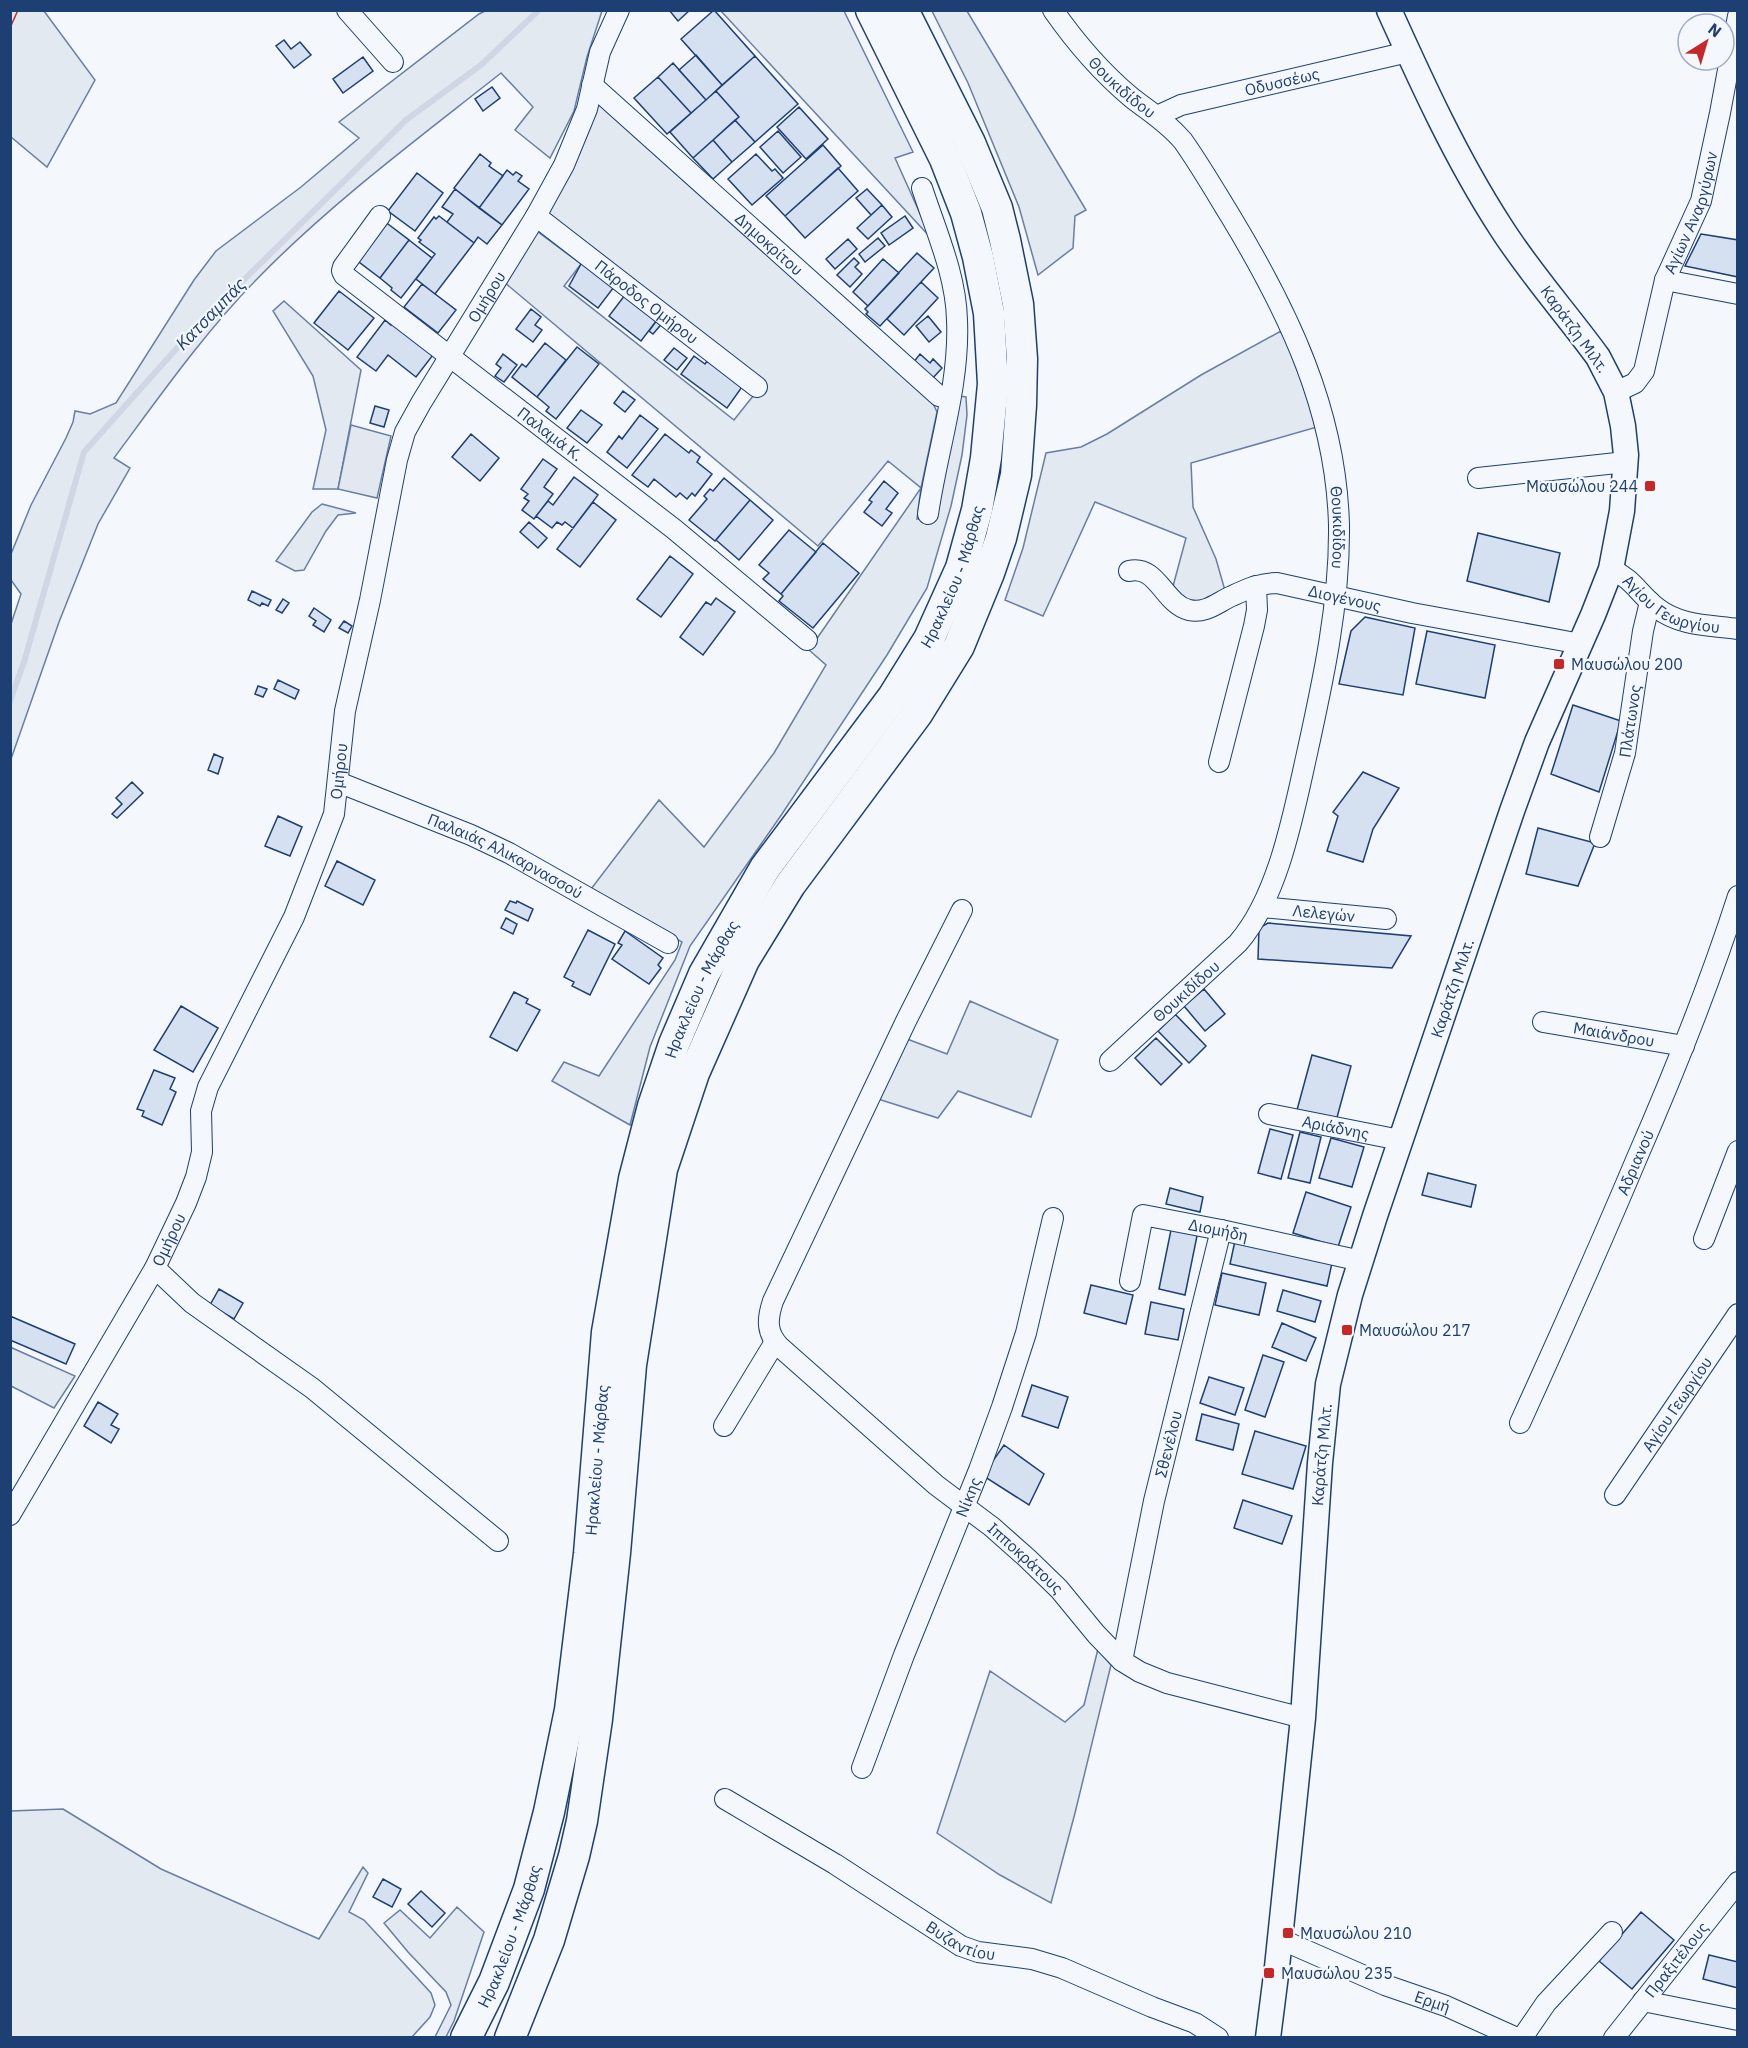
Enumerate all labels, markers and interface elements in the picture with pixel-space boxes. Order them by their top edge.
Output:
north arrow [1676,12,1736,72]
text: N [1704,19,1726,41]
street label: Θουκιδίδου [1084,52,1160,122]
street label: Οδυσσέως [1243,63,1321,100]
street label: Αγίων Αναργύρων [1659,150,1721,277]
street label: Δημοκρίτου [731,208,807,280]
street label: Πάροδος Ομήρου [591,255,702,348]
street label: Ομήρου [463,267,510,326]
water label: Κατσαμπάς [170,272,251,355]
street label: Καράτζη Μιλτ. [1537,281,1613,377]
street label: Παλαμά Κ. [513,402,587,465]
place label: Μαυσώλου 244 [1526,476,1638,496]
marker: Μαυσώλου 244 [1643,479,1657,493]
street label: Θουκιδίδου [1326,485,1349,570]
street label: Ηρακλείου - Μάρθας [916,504,988,652]
street label: Αγίου Γεωργίου [1619,570,1721,637]
street label: Διογένους [1306,580,1383,616]
place label: Μαυσώλου 200 [1571,654,1683,674]
marker: Μαυσώλου 200 [1552,657,1566,671]
street label: Πλάτωνος [1614,683,1645,759]
street label: Ομήρου [326,742,352,800]
street label: Παλαιάς Αλικαρνασσού [425,809,587,903]
street label: Λελεγών [1292,900,1356,926]
street label: Ηρακλείου - Μάρθας [660,916,743,1061]
street label: Καράτζη Μιλτ. [1426,936,1478,1040]
street label: Θουκιδίδου [1148,956,1224,1026]
street label: Μαιάνδρου [1572,1017,1656,1051]
street label: Αριάδνης [1300,1111,1371,1144]
street label: Αδριανού [1612,1126,1658,1198]
street label: Ομήρου [147,1210,190,1269]
street label: Διομήδη [1187,1214,1250,1246]
place label: Μαυσώλου 217 [1359,1320,1471,1340]
marker: Μαυσώλου 217 [1340,1323,1354,1337]
street label: Αγίου Γεωργίου [1637,1353,1716,1455]
street label: Ηρακλείου - Μάρθας [581,1384,613,1536]
street label: Καράτζη Μιλτ. [1307,1402,1336,1507]
street label: Σθενέλου [1150,1408,1186,1479]
street label: Νίκης [951,1474,985,1520]
street label: Ιπποκράτους [984,1518,1068,1598]
street label: Ηρακλείου - Μάρθας [473,1862,545,2011]
street label: Βυζαντίου [922,1916,996,1964]
street label: Πραξιτέλους [1640,1918,1713,2002]
place label: Μαυσώλου 210 [1300,1923,1412,1943]
marker: Μαυσώλου 210 [1281,1926,1295,1940]
place label: Μαυσώλου 235 [1281,1963,1393,1983]
marker: Μαυσώλου 235 [1262,1966,1276,1980]
street label: Ερμή [1412,1986,1453,2017]

